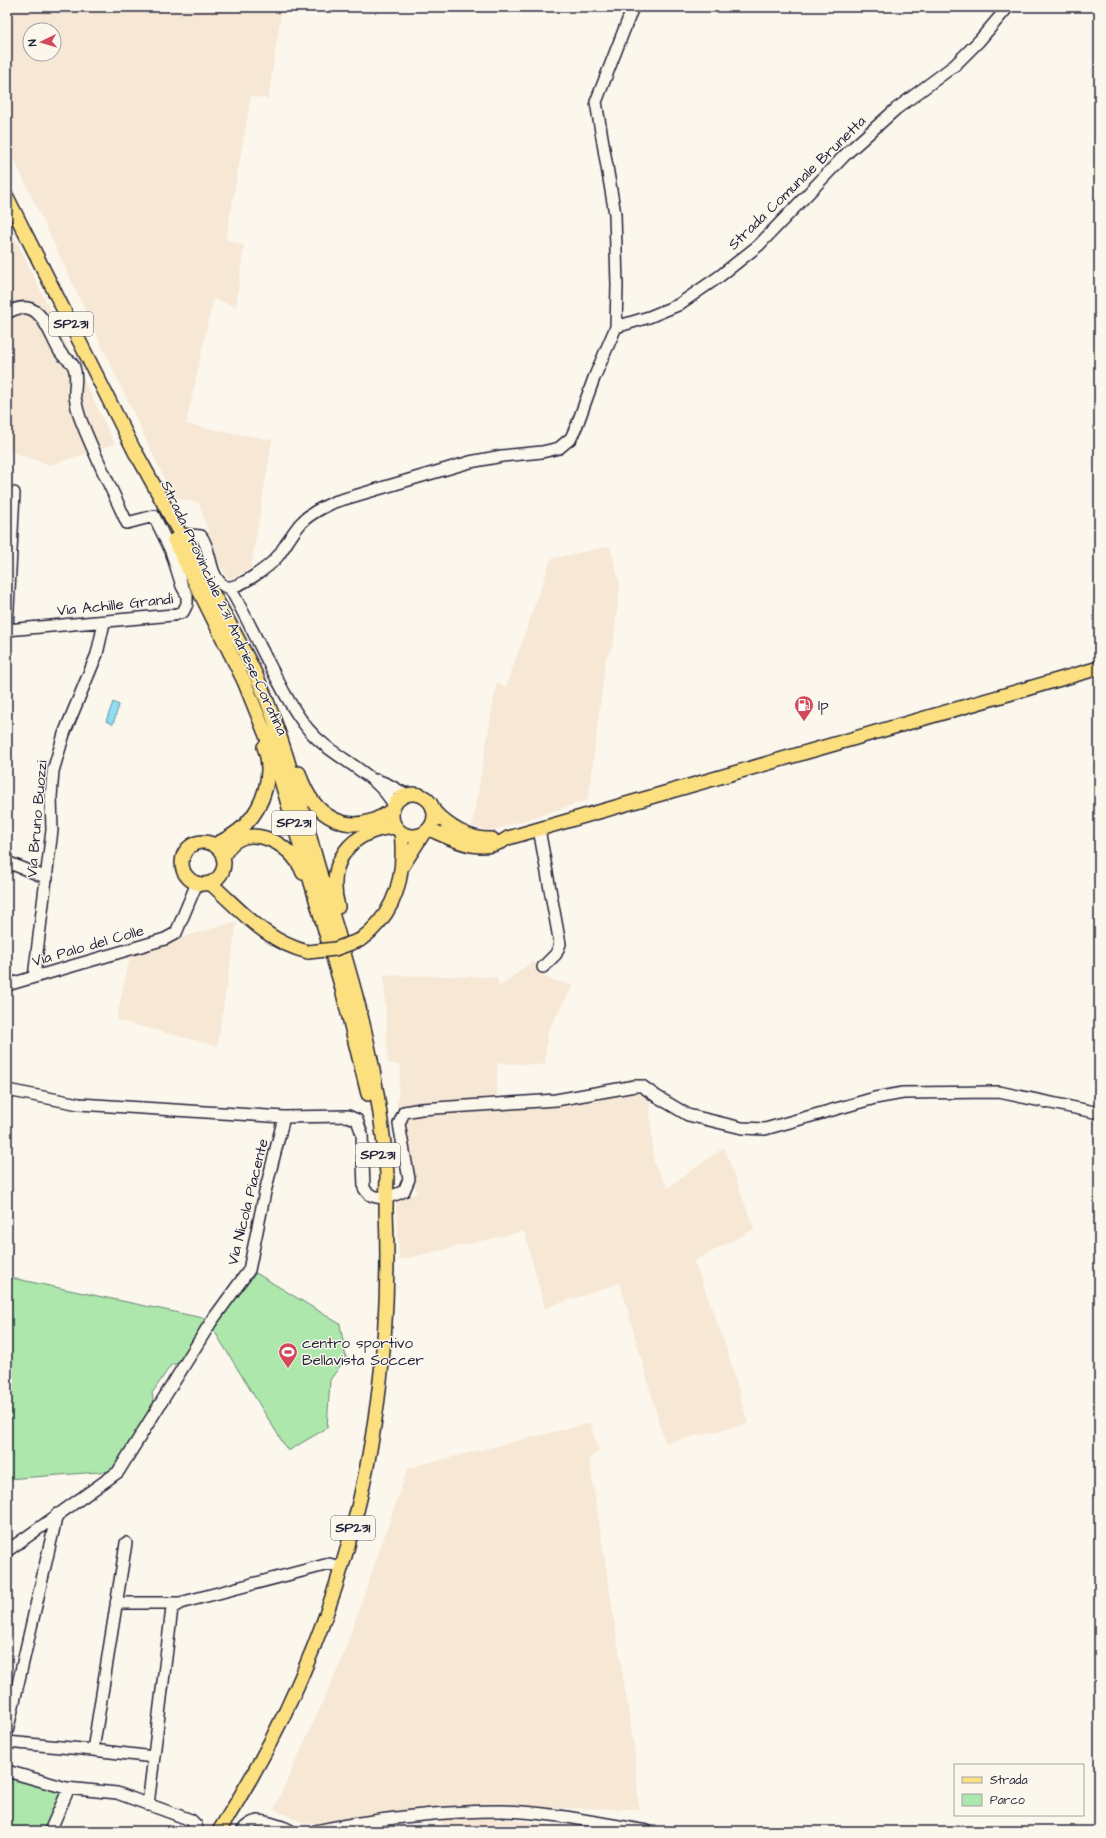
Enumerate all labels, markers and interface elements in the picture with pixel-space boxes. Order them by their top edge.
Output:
north arrow [22,22,62,62]
text: N [25,39,40,47]
street label: Strada Comunale Brunetta [723,111,871,255]
road number: SP231 [49,312,93,336]
street label: Strada Provinciale 231 Andriese-Coratina [156,477,293,739]
street label: Via Achille Grandi [56,588,175,622]
fuel station icon: Ip [793,694,815,722]
place label: Ip [818,695,829,716]
street label: Via Bruno Buozzi [21,759,53,879]
road number: SP231 [272,811,316,835]
street label: Via Palo del Colle [30,920,146,972]
street label: Via Nicola Piacente [222,1137,274,1267]
road number: SP231 [356,1143,400,1167]
place label: centro sportivo Bellavista Soccer [302,1333,424,1371]
sports icon: centro sportivo Bellavista Soccer [277,1341,299,1369]
road number: SP231 [331,1516,375,1540]
legend [954,1764,1084,1816]
text: Strada [990,1772,1028,1789]
text: Parco [990,1792,1025,1809]

